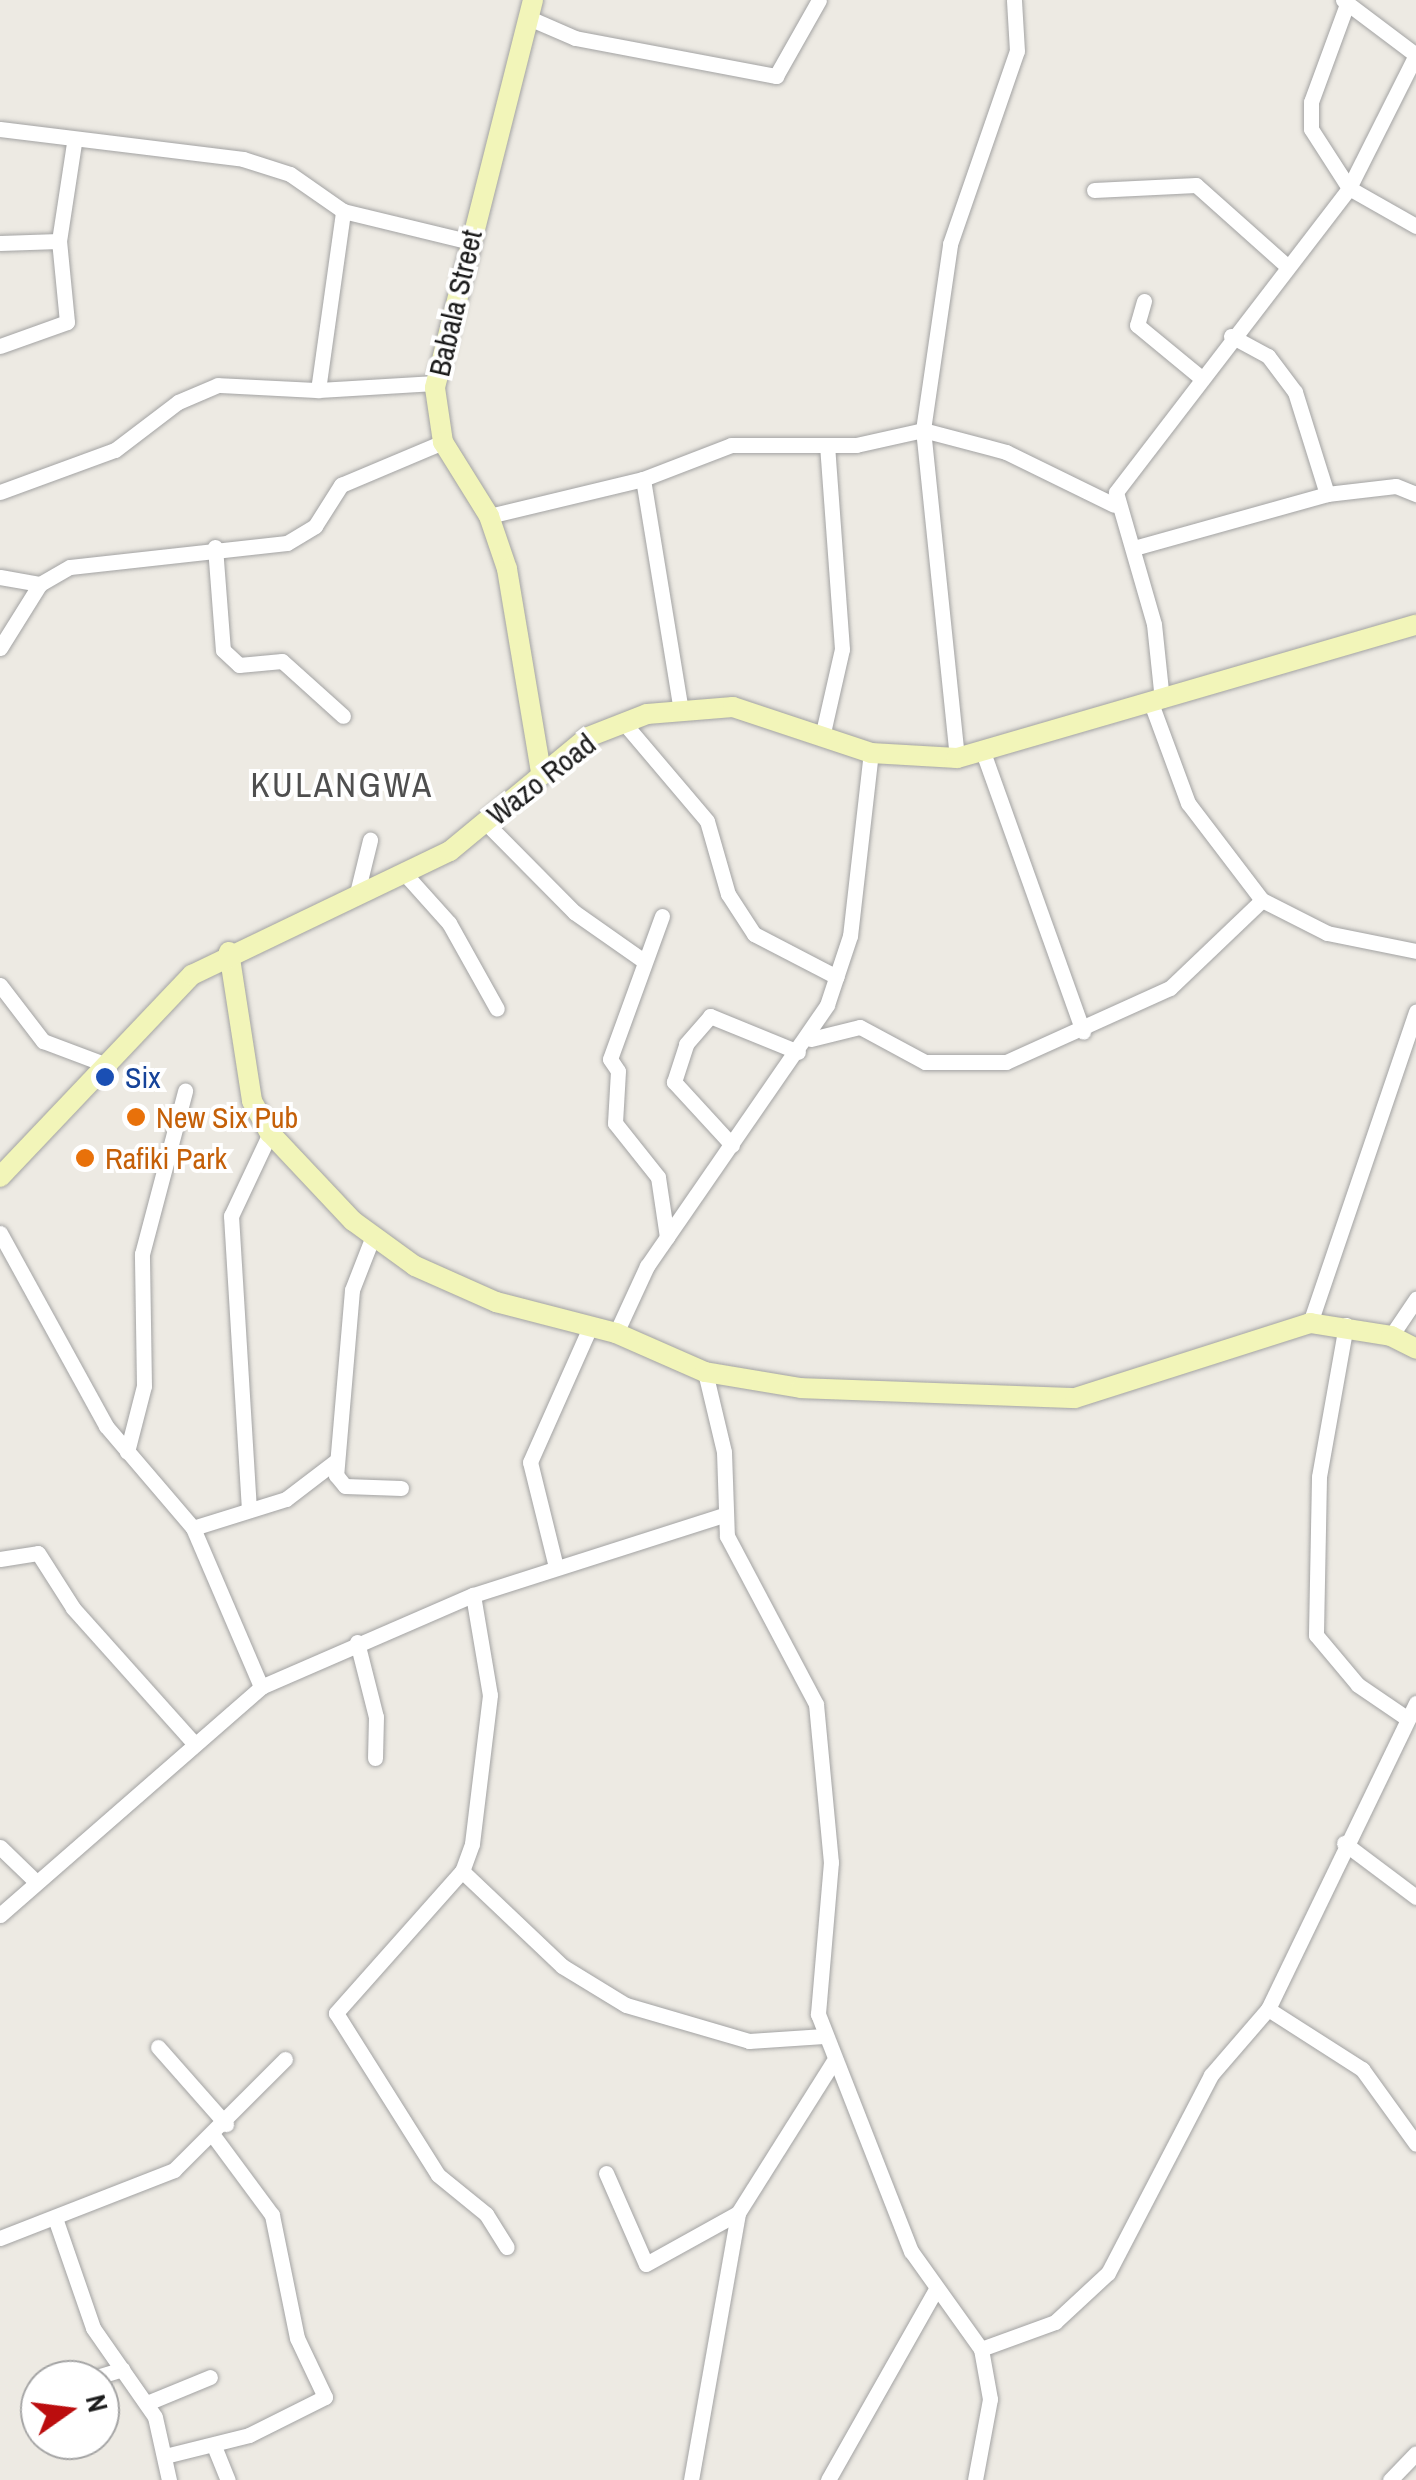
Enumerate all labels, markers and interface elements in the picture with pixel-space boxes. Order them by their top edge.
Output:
street label: Babala Street [421,226,489,380]
street label: Wazo Road [480,726,602,832]
district label: KULANGWA [250,764,434,806]
place label: Six [125,1059,161,1095]
marker: Six [94,1066,116,1088]
place label: New Six Pub [156,1099,298,1135]
marker: New Six Pub [125,1106,147,1128]
place label: Rafiki Park [105,1140,227,1176]
marker: Rafiki Park [74,1147,96,1169]
north arrow [20,2360,120,2460]
text: N [77,2391,118,2416]

